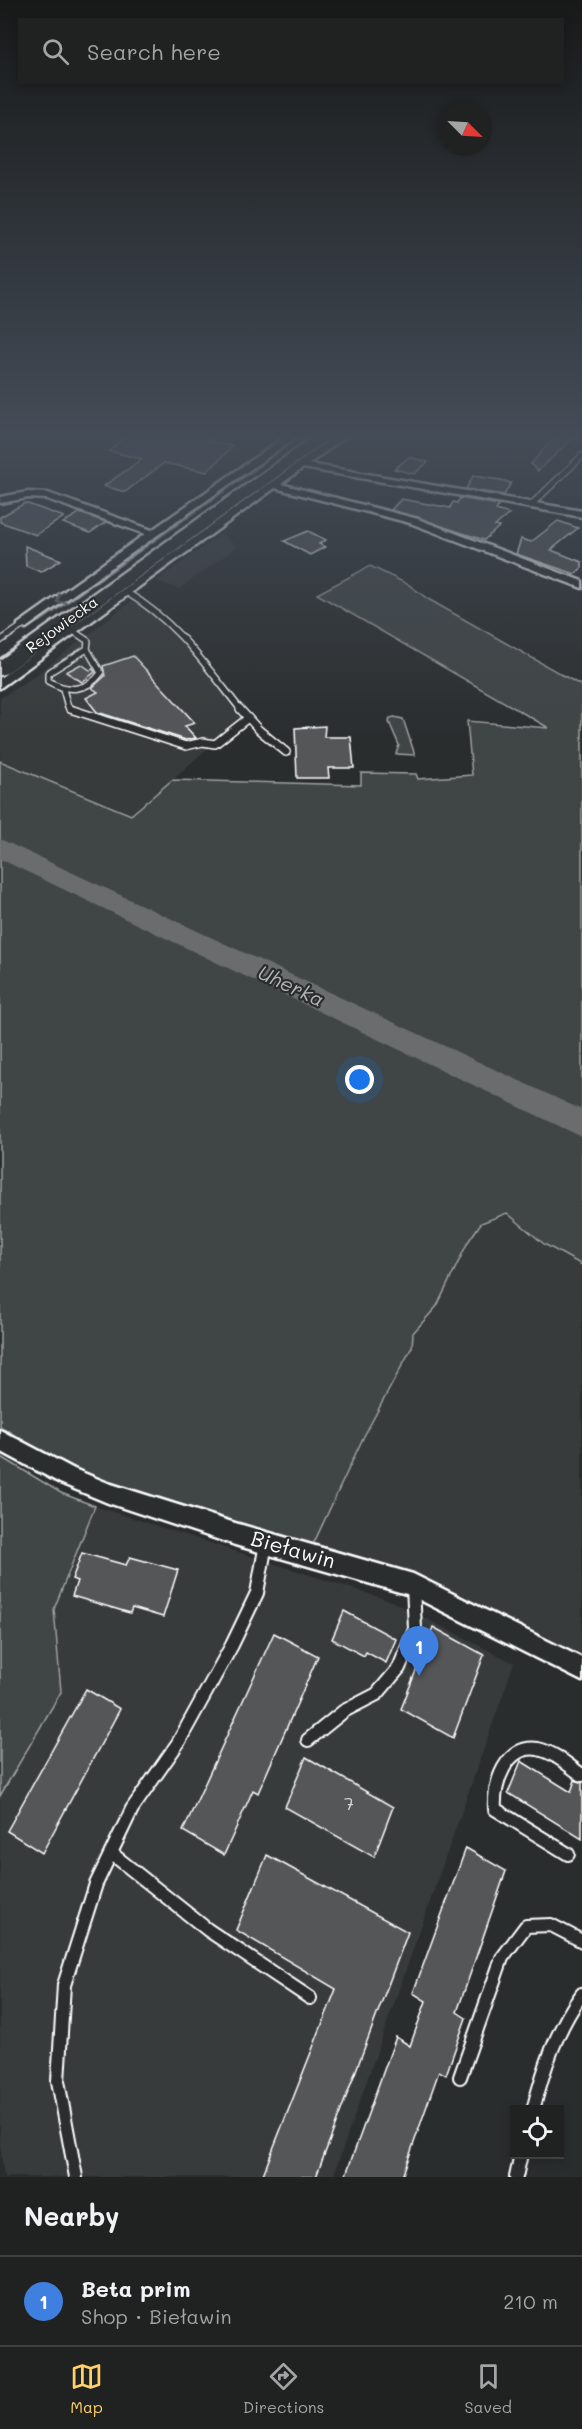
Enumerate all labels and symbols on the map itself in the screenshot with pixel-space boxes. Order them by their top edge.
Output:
north arrow [438,102,492,156]
street label: Rejowiecka [21,591,101,657]
one-way arrow [56,593,67,604]
water label: Uherka [254,958,329,1012]
your location [345,1065,374,1094]
street label: Bieławin [248,1524,339,1573]
pin: 1 [400,1626,438,1676]
house number: 7 [344,1791,354,1815]

